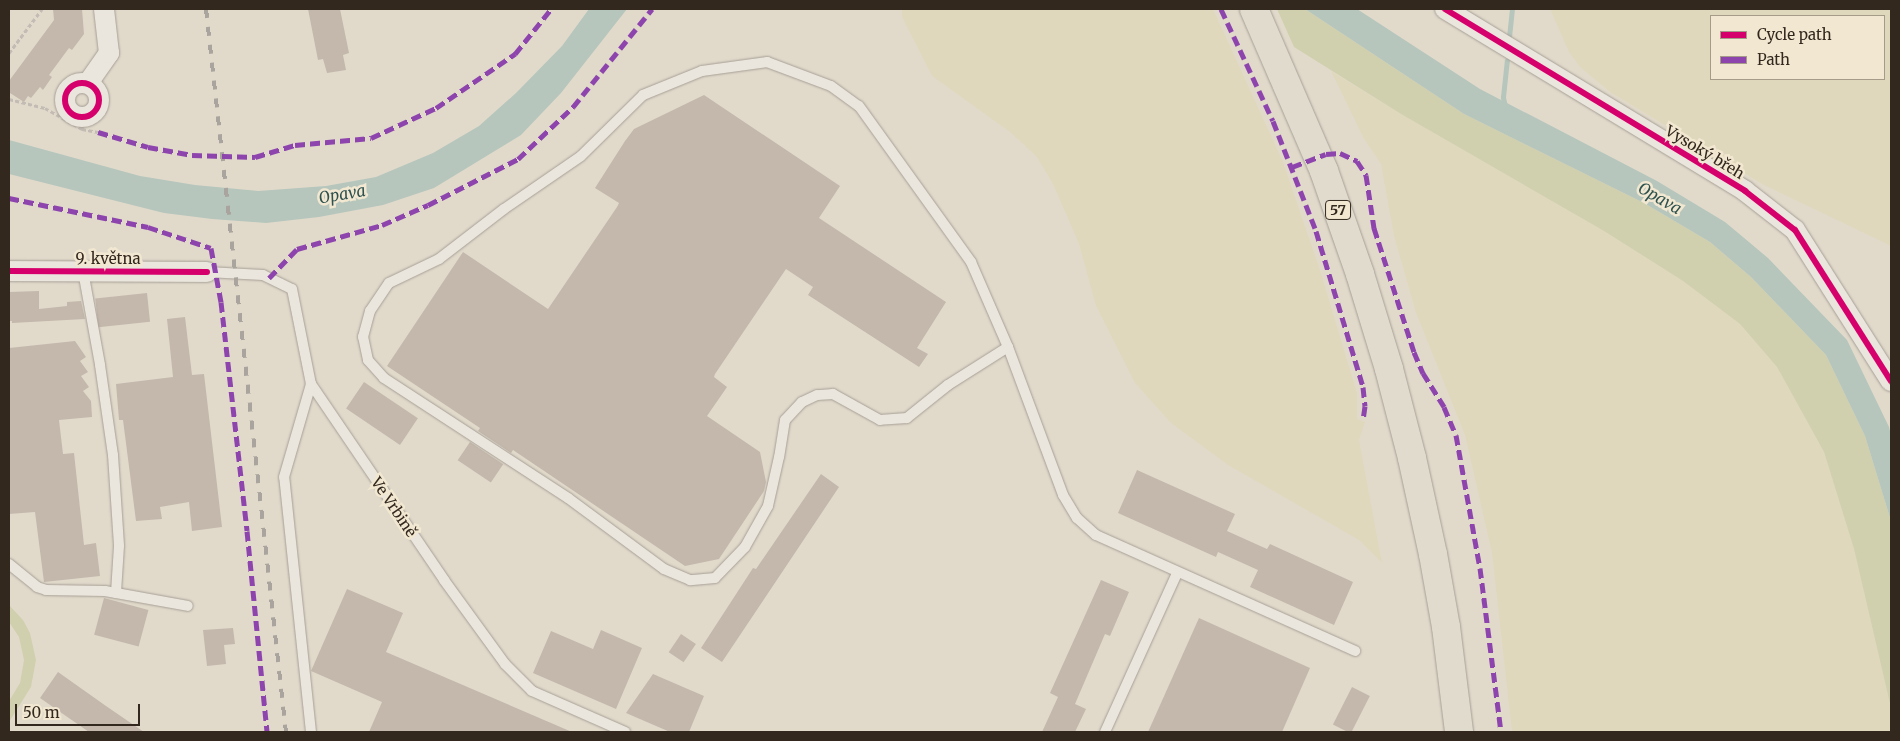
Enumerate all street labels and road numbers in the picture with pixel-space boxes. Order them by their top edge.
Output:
street label: Vysoký břeh [1662,121,1748,183]
road number: 57 [1324,198,1352,222]
street label: 9. května [75,250,141,268]
street label: Ve Vrbině [368,474,420,540]

